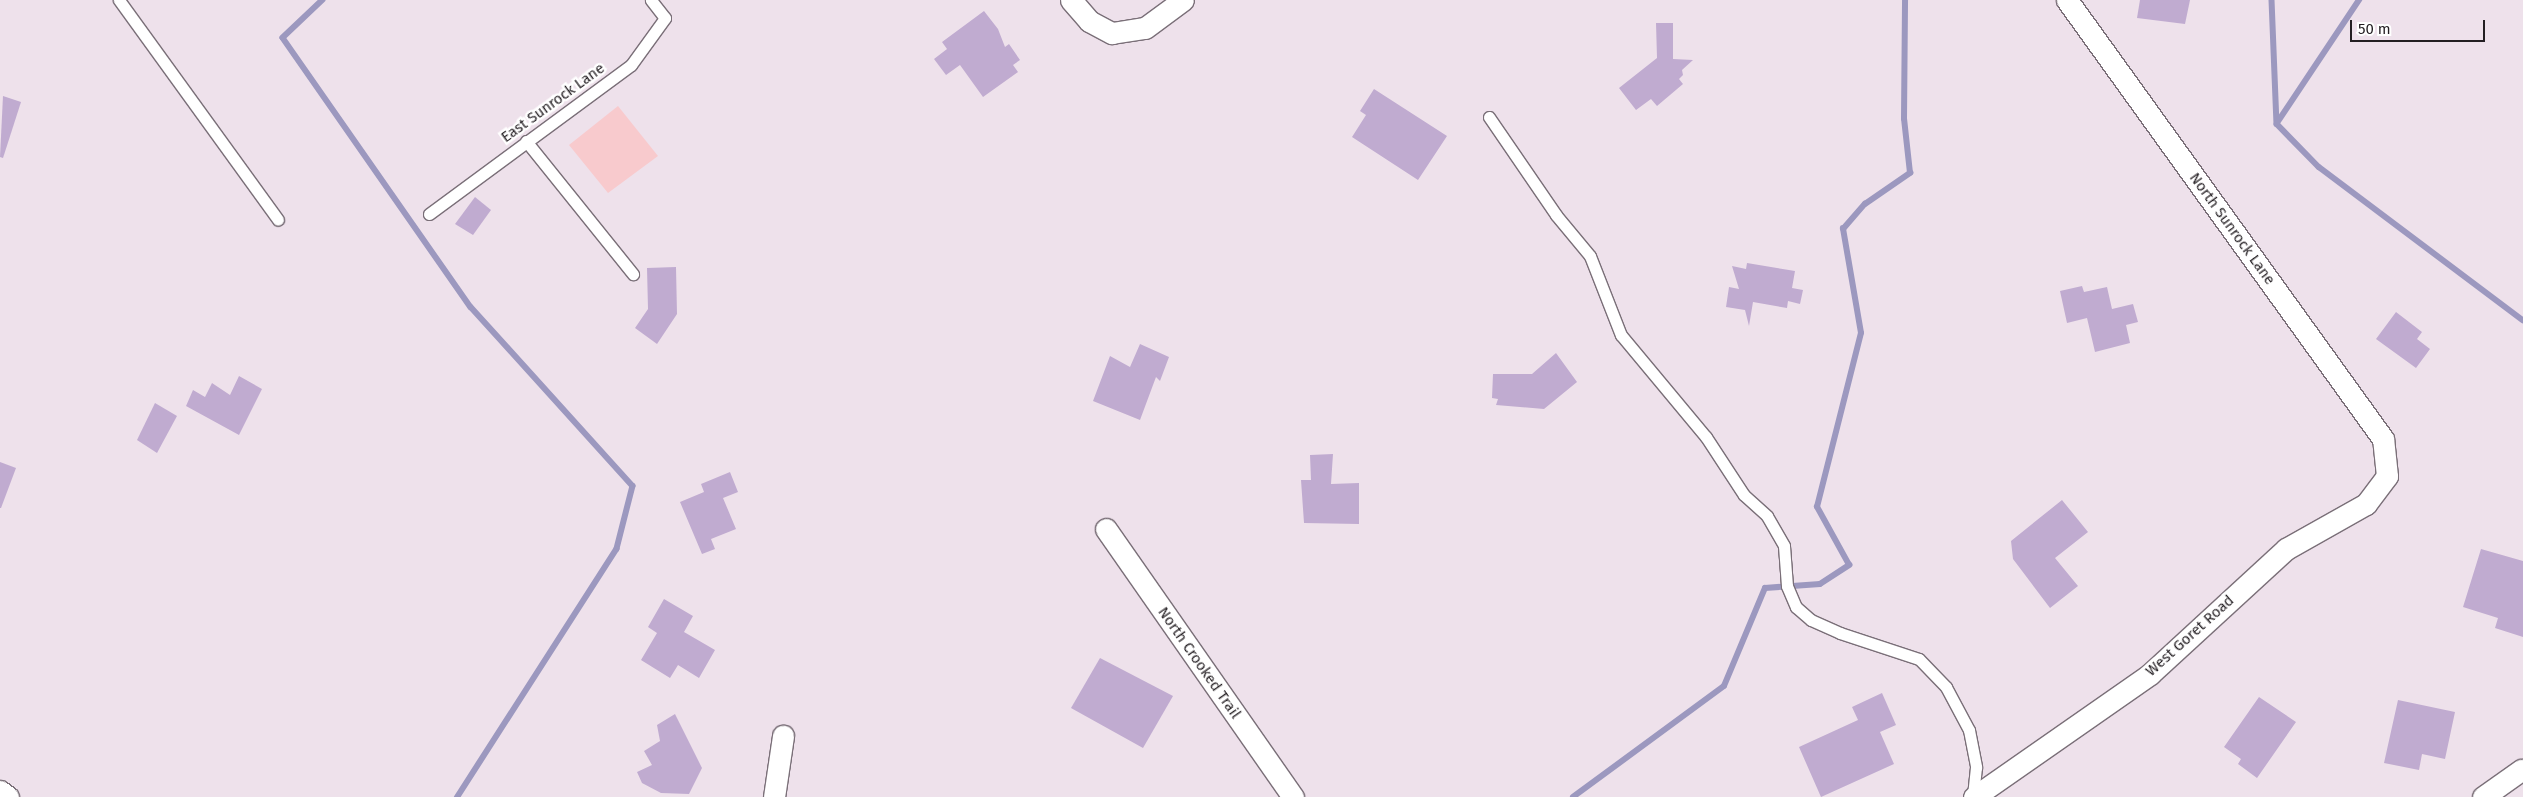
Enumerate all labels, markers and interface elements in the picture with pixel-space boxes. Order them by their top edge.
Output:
scale bar [2353,10,2488,42]
text: 50 m [2358,20,2391,38]
street label: East Sunrock Lane [498,59,608,147]
street label: North Sunrock Lane [2185,169,2279,289]
street label: West Goret Road [2142,592,2238,680]
street label: North Crooked Trail [1154,604,1244,722]

